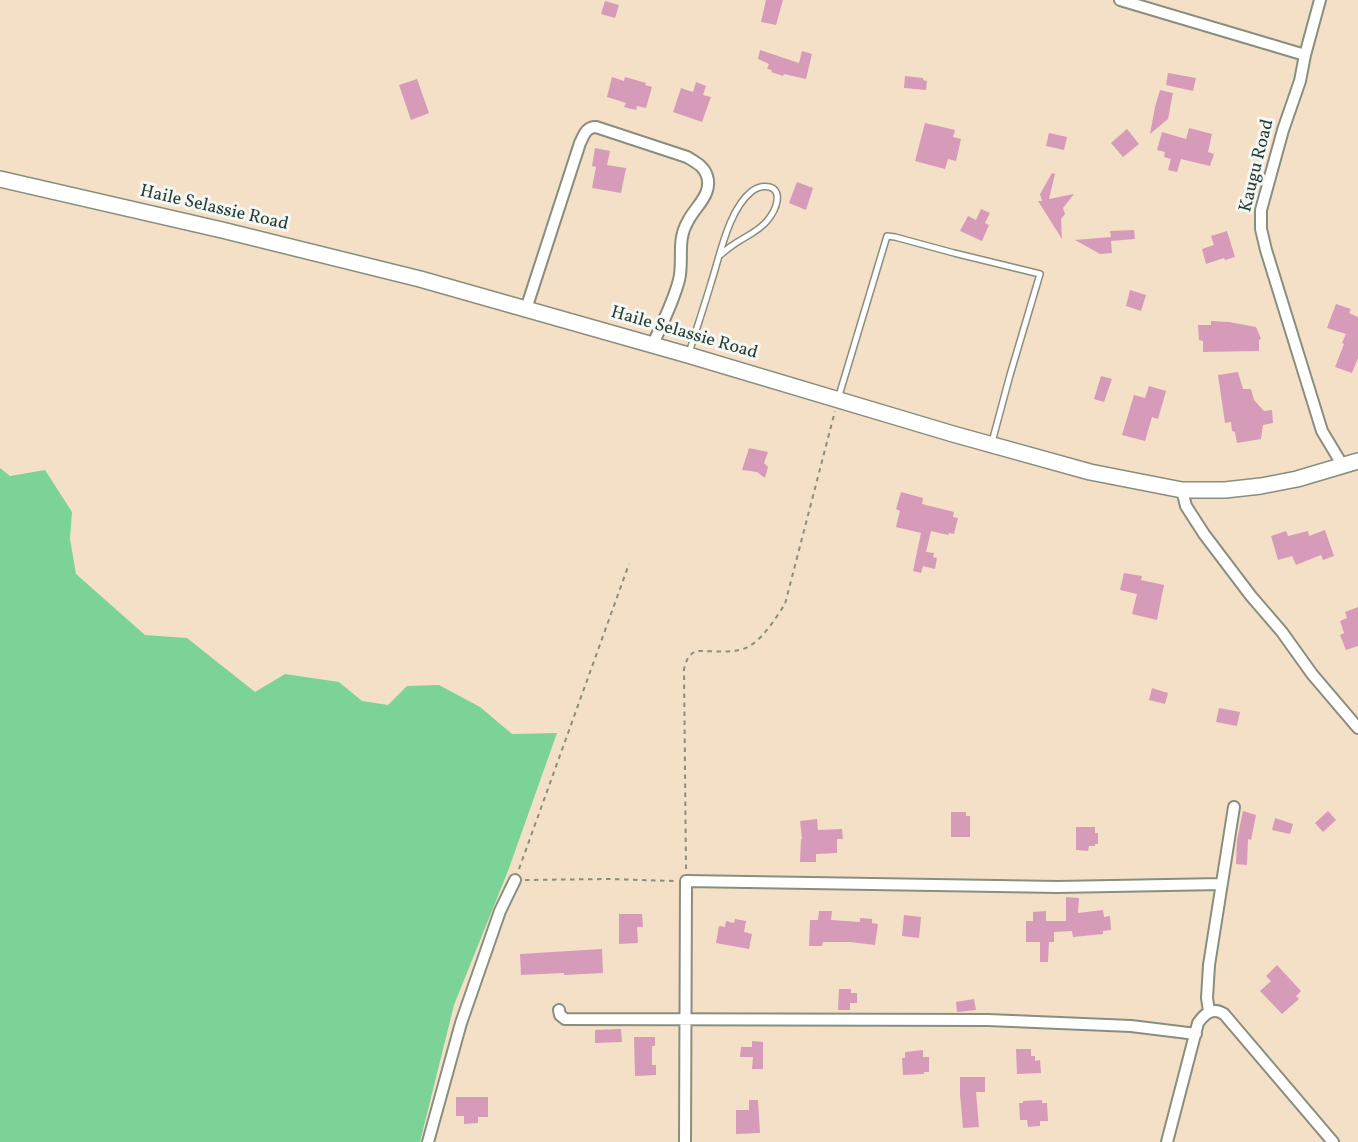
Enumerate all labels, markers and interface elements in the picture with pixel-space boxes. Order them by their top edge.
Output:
street label: Kaugu Road [1236,117,1280,215]
street label: Haile Selassie Road [138,181,290,237]
street label: Haile Selassie Road [608,303,760,365]

